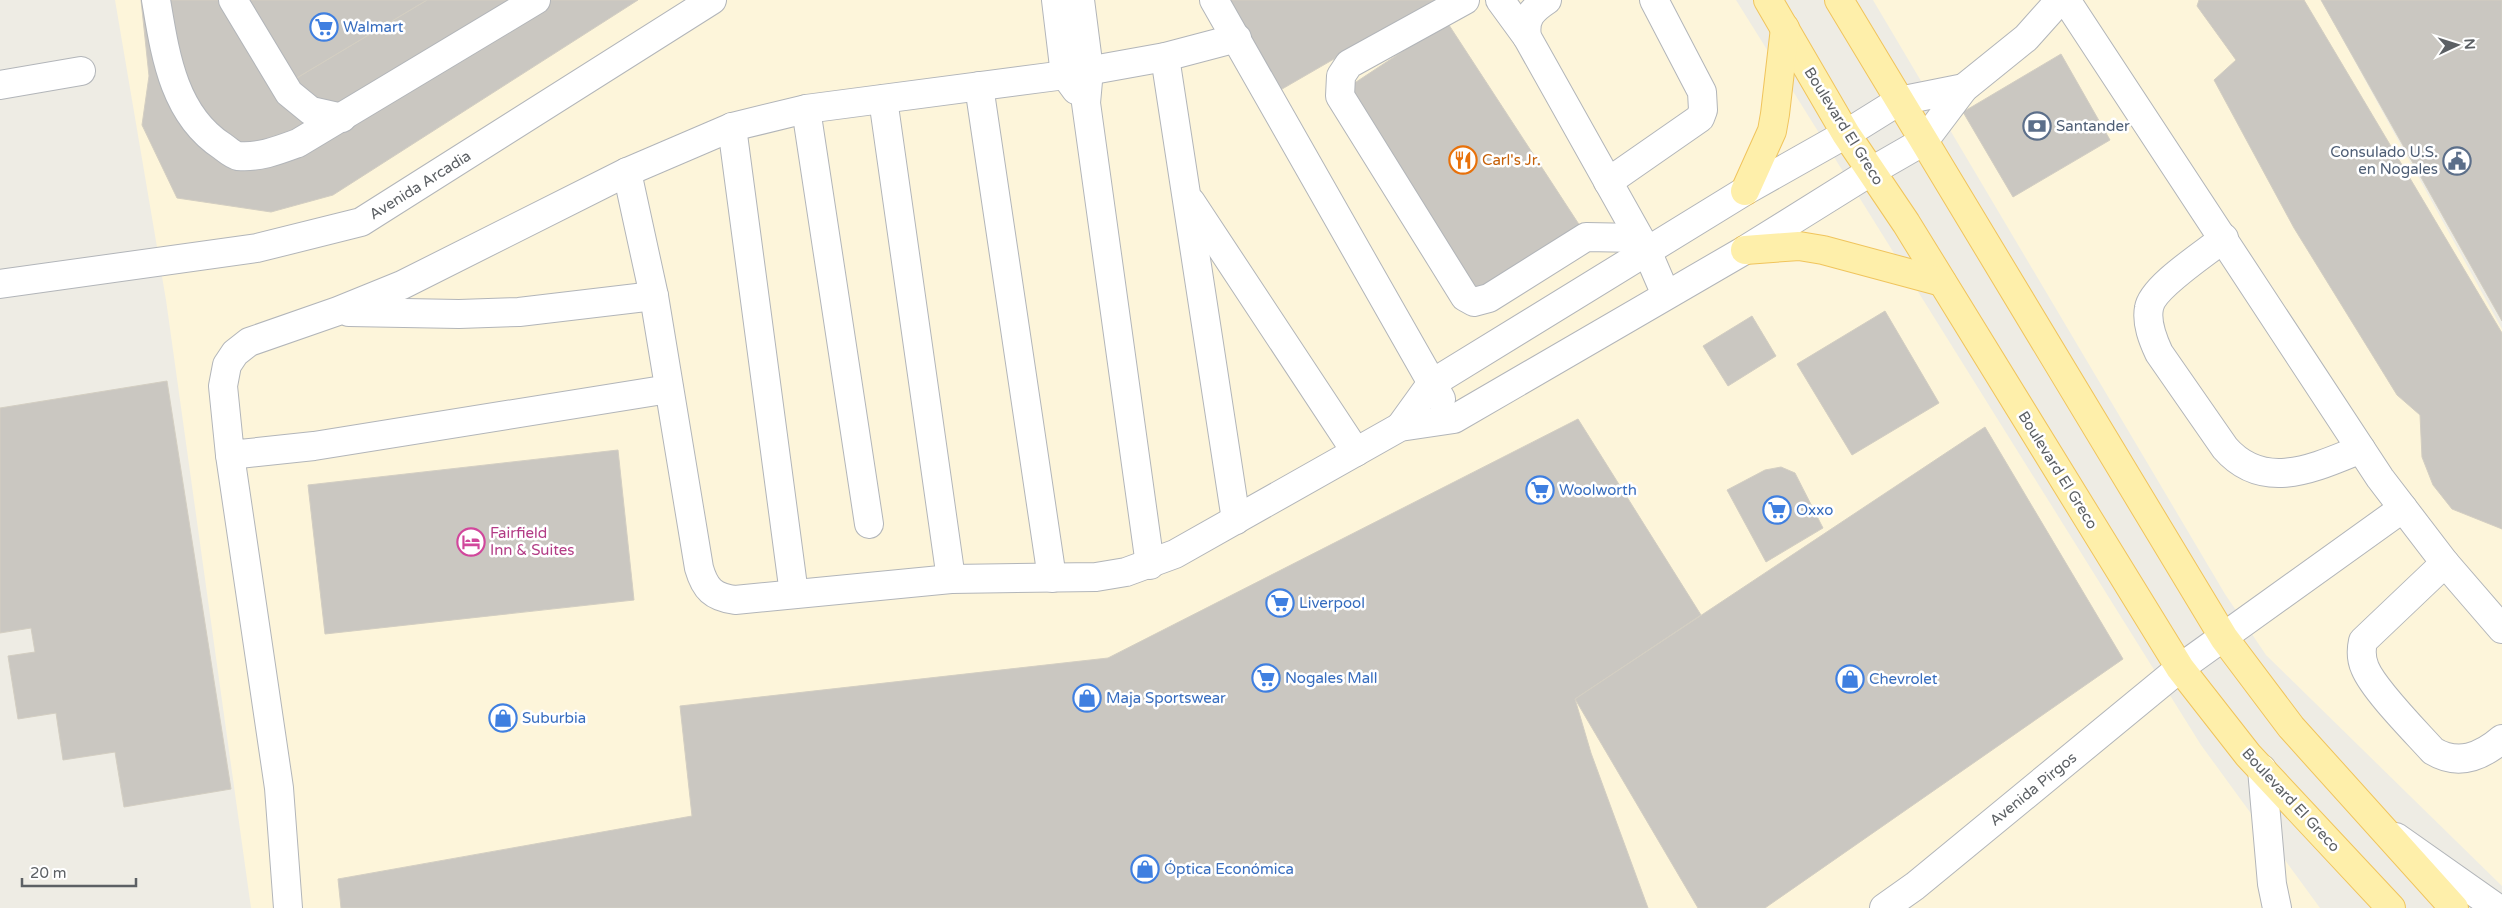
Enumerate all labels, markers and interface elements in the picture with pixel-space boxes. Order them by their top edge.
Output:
supermarket icon: Walmart [309,12,339,42]
place label: Walmart [343,18,404,36]
north arrow [2432,20,2482,70]
text: N [2461,38,2478,50]
street label: Boulevard El Greco [1800,64,1888,188]
bank icon: Santander [2022,111,2052,141]
place label: Santander [2056,117,2130,135]
place label: Consulado U.S. en Nogales [2330,143,2438,178]
restaurant icon: Carl's Jr. [1448,145,1478,175]
public building icon: Consulado U.S. en Nogales [2442,146,2472,176]
street label: Avenida Arcadia [366,147,474,223]
place label: Carl's Jr. [1482,151,1541,169]
street label: Boulevard El Greco [2014,408,2102,532]
supermarket icon: Woolworth [1525,475,1555,505]
place label: Woolworth [1559,481,1637,499]
supermarket icon: Oxxo [1762,495,1792,525]
place label: Oxxo [1796,501,1833,519]
place label: Fairfield Inn & Suites [490,524,574,559]
hotel icon: Fairfield Inn & Suites [456,527,486,557]
supermarket icon: Liverpool [1265,588,1295,618]
place label: Liverpool [1299,594,1365,612]
supermarket icon: Nogales Mall [1251,663,1281,693]
shop icon: Chevrolet [1835,664,1865,694]
place label: Nogales Mall [1285,669,1378,687]
place label: Chevrolet [1869,670,1938,688]
shop icon: Maja Sportswear [1072,683,1102,713]
place label: Maja Sportswear [1106,689,1226,707]
shop icon: Suburbia [488,703,518,733]
place label: Suburbia [522,709,586,727]
street label: Boulevard El Greco [2238,744,2344,856]
street label: Avenida Pirgos [1986,748,2080,830]
shop icon: Óptica Económica [1130,854,1160,884]
scale bar [22,856,136,888]
place label: Óptica Económica [1164,860,1294,878]
text: 20 m [30,864,67,882]

